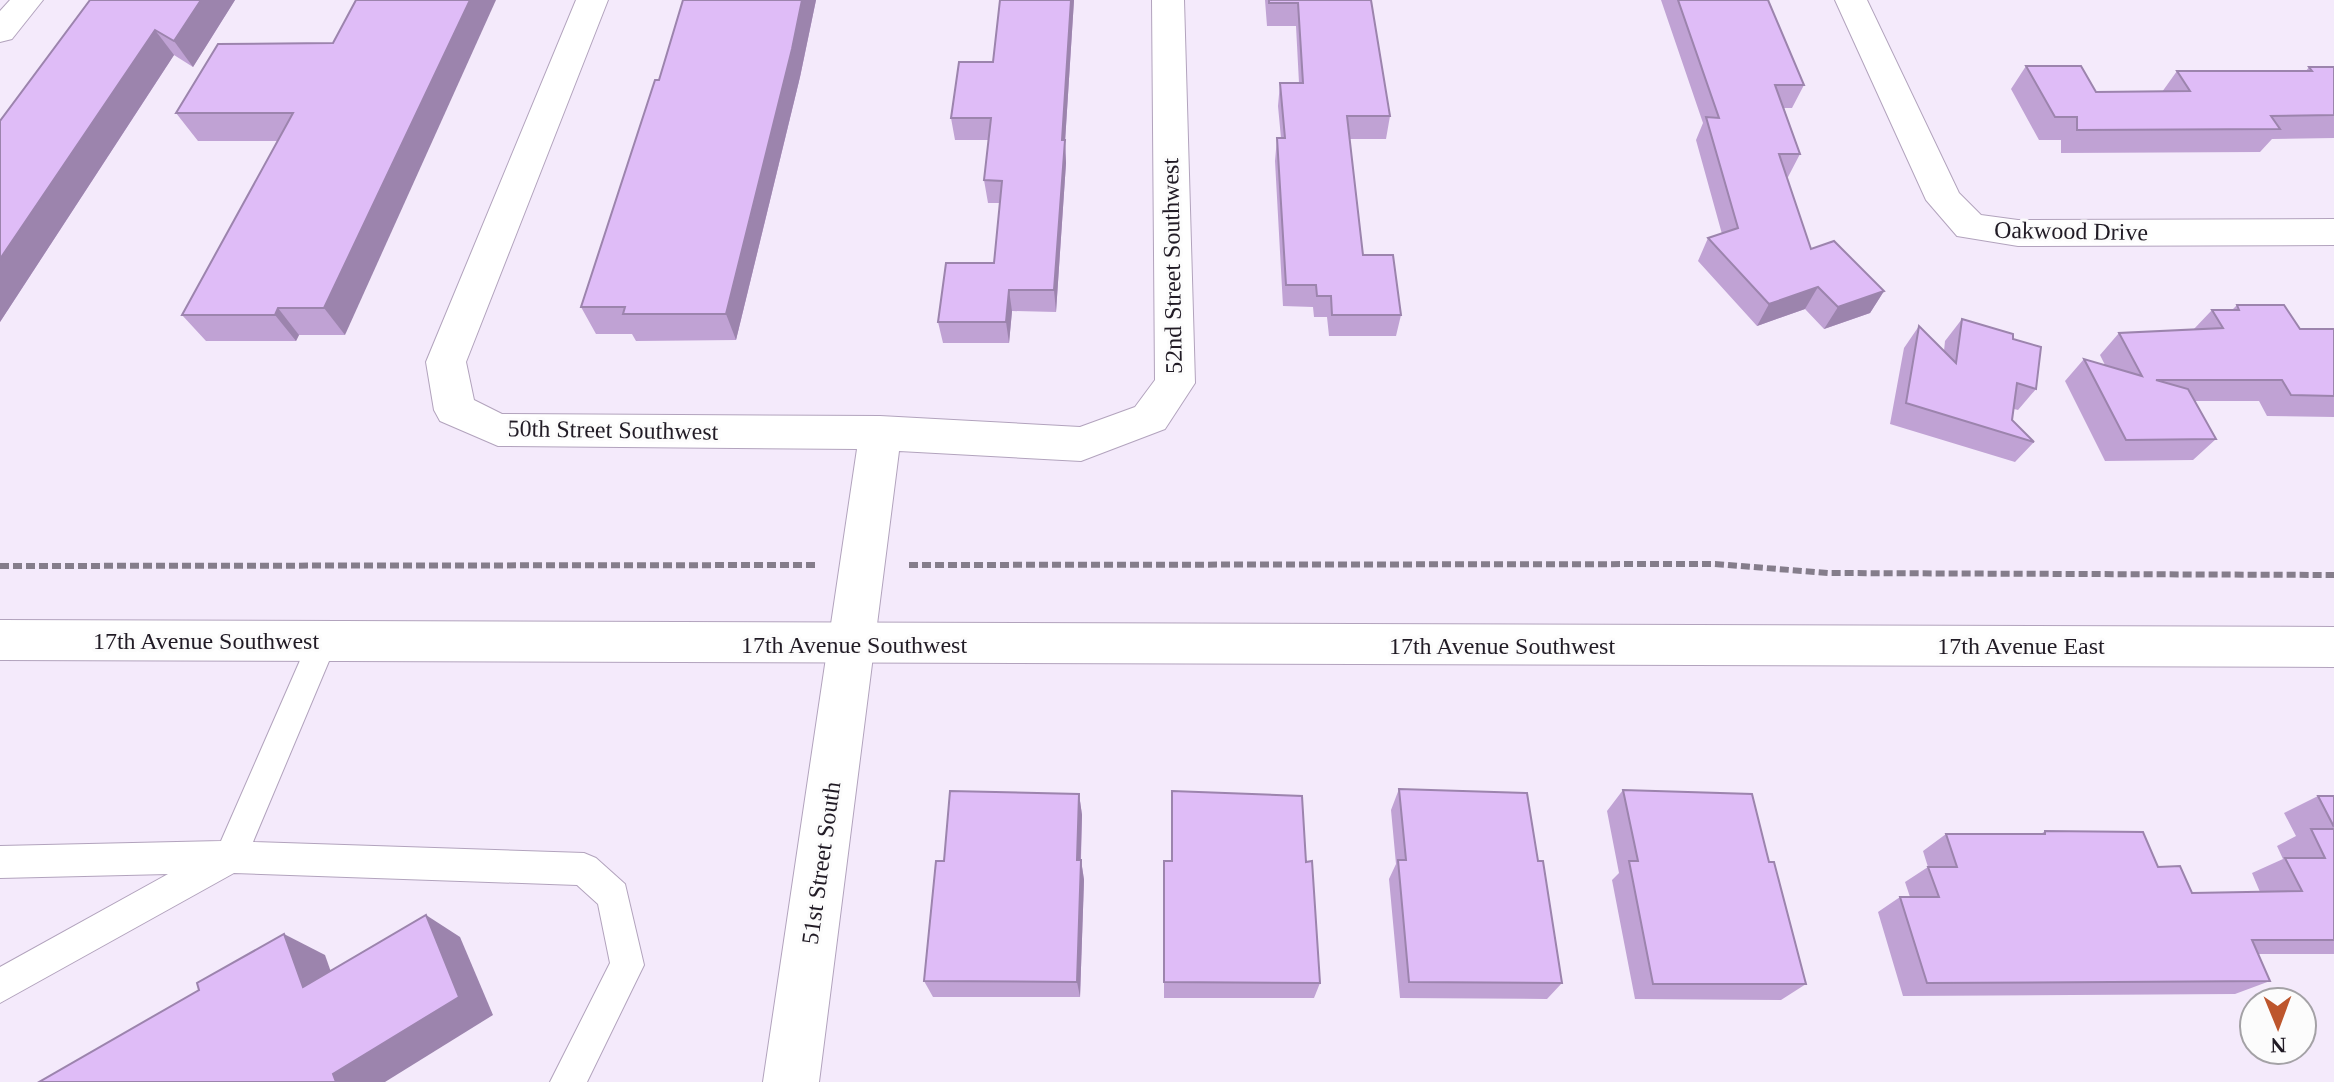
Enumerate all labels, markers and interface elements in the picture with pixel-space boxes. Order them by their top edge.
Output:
street label: 52nd Street Southwest [1157,157,1187,374]
street label: Oakwood Drive [1994,217,2148,245]
street label: 50th Street Southwest [507,415,719,445]
street label: 17th Avenue Southwest [93,628,319,654]
street label: 17th Avenue Southwest [741,632,967,658]
street label: 17th Avenue Southwest [1389,633,1615,659]
street label: 17th Avenue East [1937,633,2105,659]
street label: 51st Street South [797,780,845,946]
north arrow [2238,986,2318,1066]
text: N [2270,1033,2287,1058]

